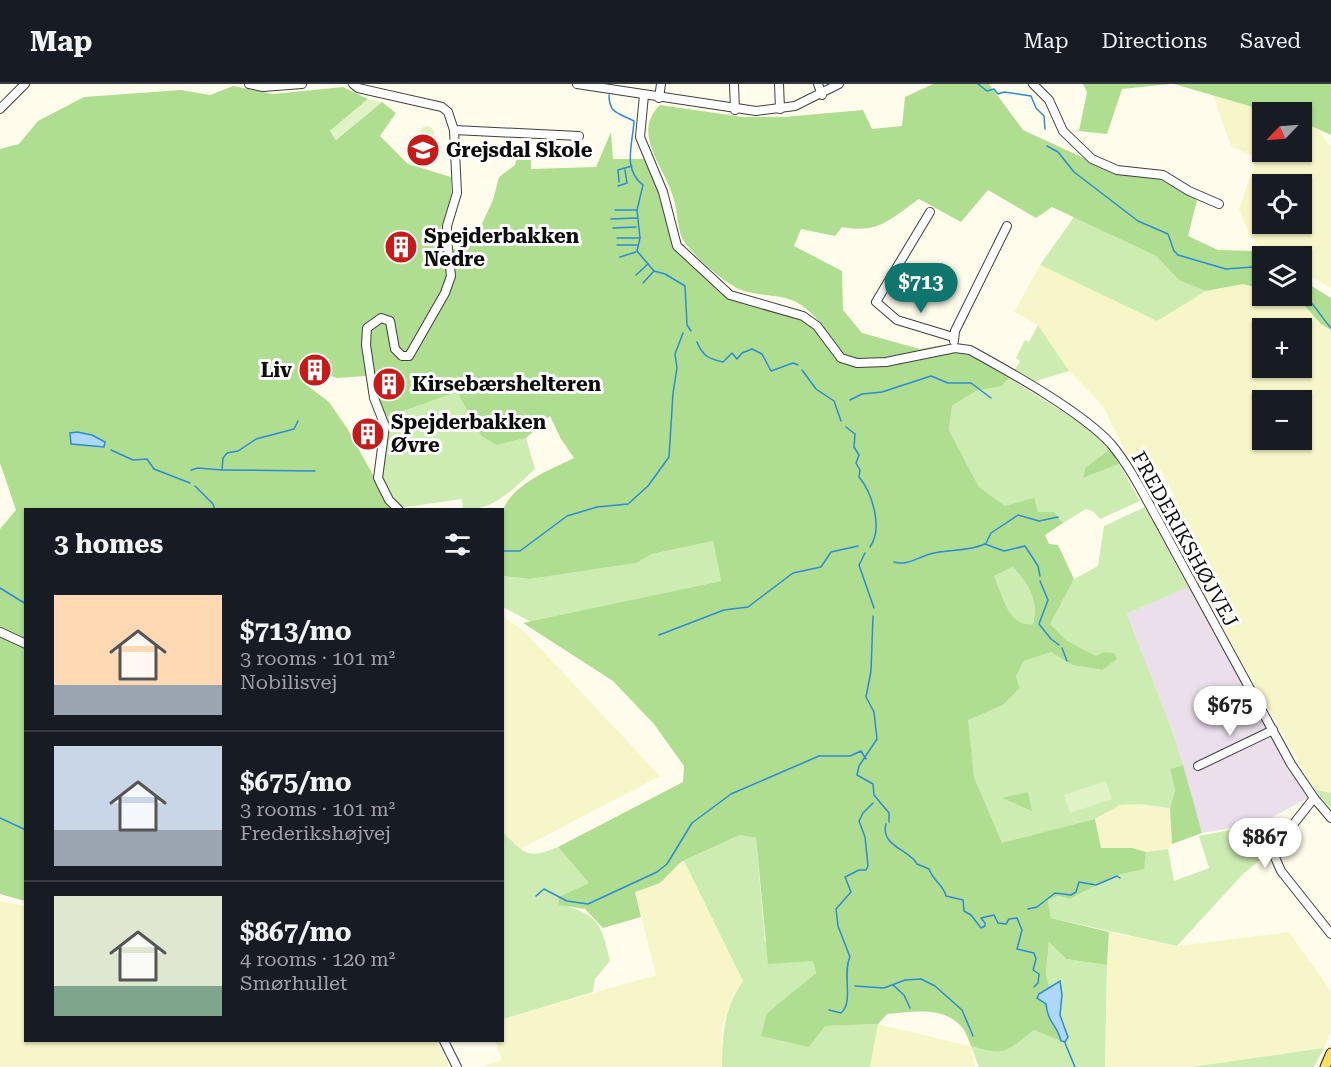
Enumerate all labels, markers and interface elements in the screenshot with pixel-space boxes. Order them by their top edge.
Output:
text: Map [30,25,92,58]
text: Map [1024,29,1068,53]
text: Directions [1101,29,1207,53]
text: Saved [1240,29,1301,53]
north arrow [1252,102,1312,162]
map controls [1252,102,1312,450]
school or university icon: Grejsdal Skole [405,132,441,168]
place label: Grejsdal Skole [446,138,593,162]
button: locate [1252,174,1312,234]
place label: Spejderbakken Nedre [424,224,580,271]
building icon: Spejderbakken Nedre [383,229,419,265]
button: layers [1252,246,1312,306]
pin: $713 [885,263,957,314]
text: $713 [899,270,943,294]
button: + [1252,318,1312,378]
building icon: Liv [297,352,333,388]
place label: Liv [261,358,292,382]
building icon: Kirsebærshelteren [371,366,407,402]
place label: Kirsebærshelteren [412,372,602,396]
button: − [1252,390,1312,450]
place label: Spejderbakken Øvre [390,410,547,457]
building icon: Spejderbakken Øvre [350,416,386,452]
street label: FREDERIKSHØJVEJ [1127,447,1243,631]
icon: filters [441,528,474,561]
text: 3 homes [54,529,163,559]
text: $713/mo [240,616,352,646]
icon: home [102,619,174,691]
text: 3 rooms · 101 m² [240,646,395,670]
text: Nobilisvej [240,670,337,694]
pin: $675 [1194,686,1266,737]
text: $675 [1208,693,1252,717]
text: $675/mo [240,767,352,797]
icon: home [102,770,174,842]
text: 3 rooms · 101 m² [240,797,395,821]
pin: $867 [1229,818,1301,869]
text: Frederikshøjvej [240,821,391,845]
text: $867 [1243,825,1287,849]
text: $867/mo [240,917,352,947]
icon: home [102,920,174,992]
text: 4 rooms · 120 m² [240,947,395,971]
text: Smørhullet [240,971,348,995]

